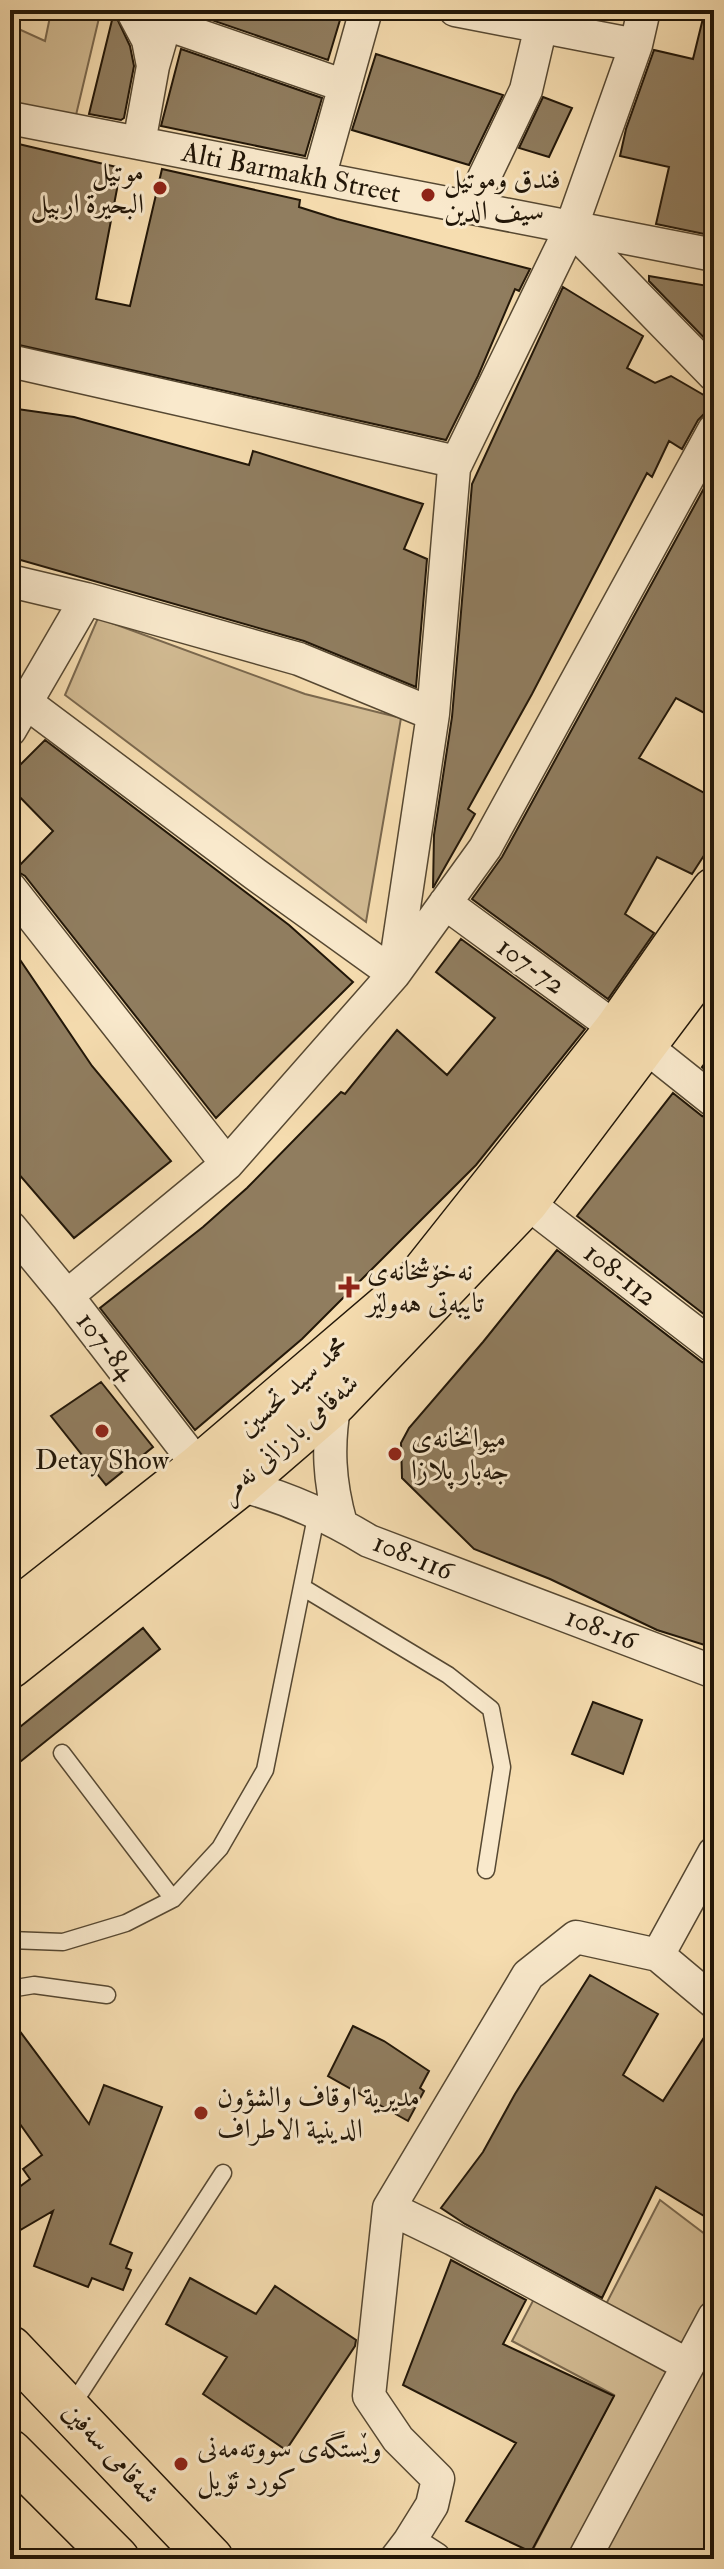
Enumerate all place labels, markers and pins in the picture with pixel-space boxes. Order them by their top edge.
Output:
place label: موتيل البحيرة اربيل [30,155,144,223]
place label: فندق وموتيل سيف الدين [444,162,561,229]
marker: موتيل البحيرة اربيل [151,179,169,197]
marker: فندق وموتيل سيف الدين [419,186,437,204]
place label: نەخۆشخانەی تایبەتی هەولێر [364,1254,484,1321]
marker: نەخۆشخانەی تایبەتی هەولێر [338,1276,360,1298]
place label: میوانخانەی جەبار پلازا [411,1421,509,1490]
marker: Detay Show [93,1422,111,1440]
place label: Detay Show [35,1443,170,1478]
marker: میوانخانەی جەبار پلازا [386,1445,404,1463]
place label: مديرية اوقاف والشؤون الدينية الاطراف [217,2080,420,2147]
marker: مديرية اوقاف والشؤون الدينية الاطراف [192,2104,210,2122]
place label: وێستگەی سووتەمەنی کورد ئۆیل [197,2431,382,2499]
marker: وێستگەی سووتەمەنی کورد ئۆیل [172,2455,190,2473]

